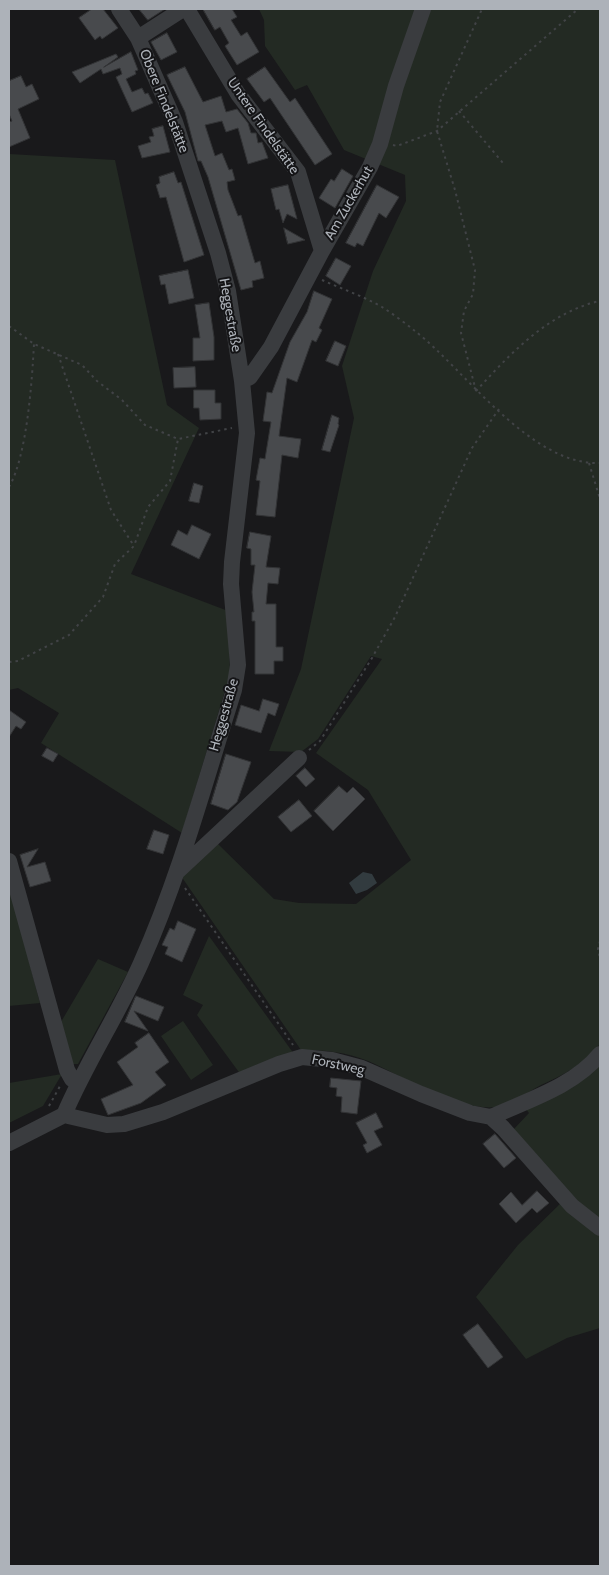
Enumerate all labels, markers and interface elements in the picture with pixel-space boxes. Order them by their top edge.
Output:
street label: Obere Findelstätte [136,47,192,155]
street label: Untere Findelstätte [223,75,303,177]
street label: Am Zuckerhut [321,163,377,243]
street label: Heggestraße [215,277,245,353]
street label: Heggestraße [206,677,242,753]
street label: Forstweg [310,1051,366,1079]

